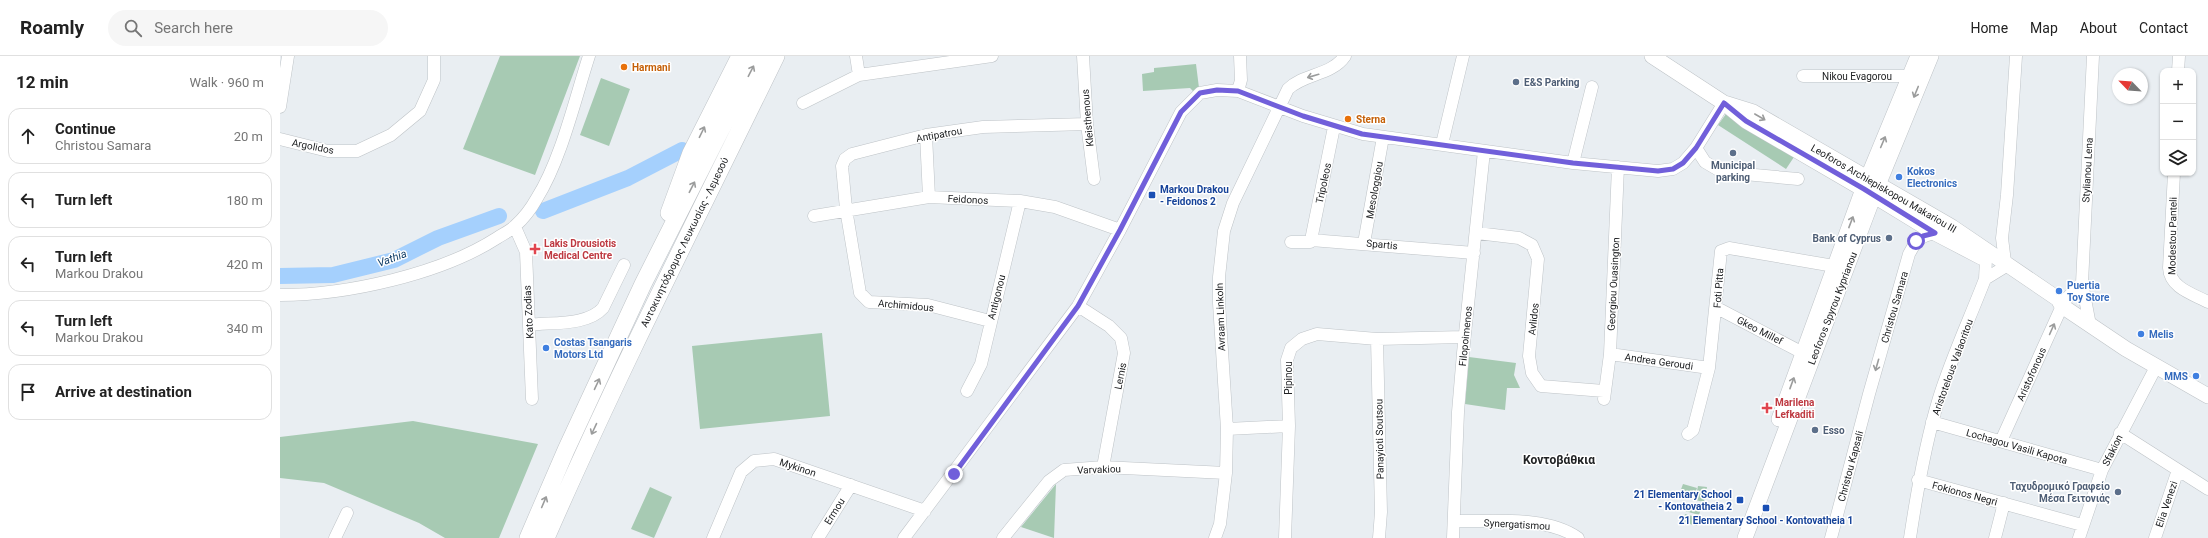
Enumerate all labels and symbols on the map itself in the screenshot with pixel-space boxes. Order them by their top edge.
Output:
marker: Harmani [619,62,629,72]
place label: Harmani [632,62,671,73]
one-way arrow [748,65,755,77]
north arrow [2112,68,2148,104]
street label: Nikou Evagorou [1822,71,1892,82]
one-way arrow [1307,72,1320,80]
marker: E&S Parking [1511,77,1521,87]
place label: E&S Parking [1524,77,1580,88]
one-way arrow [1912,85,1919,97]
street label: Kleisthenous [1080,89,1095,147]
marker: Sterna [1343,114,1353,124]
place label: Sterna [1356,114,1386,125]
one-way arrow [1754,114,1766,121]
street label: Antipatrou [915,125,963,144]
one-way arrow [699,126,706,138]
one-way arrow [1880,136,1887,148]
street label: Argolidos [291,137,335,156]
street label: Stylianou Lena [2080,137,2095,203]
street label: Leoforos Archiepiskopou Makariou III [1809,142,1958,235]
marker: Municipal parking [1728,148,1738,158]
street label: Αυτοκινητόδρομος Λευκωσίας - Λεμεσού [638,155,731,329]
place label: Municipal parking [1711,160,1755,183]
street label: Mesologgiou [1364,161,1385,220]
street label: Tripoleos [1314,162,1333,204]
place label: Kokos Electronics [1907,166,1957,189]
marker: Kokos Electronics [1894,172,1904,182]
one-way arrow [689,181,697,193]
place label: Markou Drakou - Feidonos 2 [1160,184,1229,207]
marker: Markou Drakou - Feidonos 2 [1147,190,1157,200]
street label: Feidonos [947,193,989,206]
street label: Modestou Panteli [2166,197,2179,275]
one-way arrow [1848,216,1856,228]
route start [1907,232,1925,250]
place label: Bank of Cyprus [1813,233,1881,244]
marker: Bank of Cyprus [1884,233,1894,243]
street label: Georgiou Ouasington [1606,237,1621,331]
place label: Lakis Drousiotis Medical Centre [544,238,616,261]
street label: Spartis [1366,238,1398,251]
marker: Lakis Drousiotis Medical Centre [529,243,541,255]
water label: Vathia [376,247,409,270]
street label: Leoforos Spyrou Kyprianou [1806,250,1859,366]
street label: Foti Pitta [1712,268,1725,308]
street label: Christou Samara [1879,270,1910,344]
street label: Antigonou [986,274,1007,321]
place label: Puertia Toy Store [2067,280,2110,303]
street label: Avraam Linkoln [1214,283,1227,351]
street label: Kato Zodias [522,285,535,339]
marker: Puertia Toy Store [2054,286,2064,296]
street label: Archimidous [877,298,934,313]
street label: Avlidos [1526,302,1541,336]
street label: Filopoimenos [1457,305,1474,367]
street label: Gkeo Millef [1735,314,1785,347]
street label: Aristotelous Valaoritou [1930,318,1975,417]
one-way arrow [2049,323,2056,335]
marker: Melis [2136,329,2146,339]
place label: Melis [2149,329,2174,340]
place label: Costas Tsangaris Motors Ltd [554,337,632,360]
marker: Costas Tsangaris Motors Ltd [541,343,551,353]
street label: Aristofonous [2015,346,2048,403]
street label: Andrea Geroudi [1624,351,1694,372]
one-way arrow [1873,358,1880,371]
street label: Pipinou [1283,361,1294,395]
street label: Lernis [1112,362,1128,390]
place label: MMS [2164,371,2188,382]
marker: MMS [2191,371,2201,381]
one-way arrow [594,378,601,390]
one-way arrow [1789,378,1797,390]
place label: Marilena Lefkaditi [1775,397,1815,420]
street label: Panayioti Soutsou [1373,399,1386,479]
marker: Marilena Lefkaditi [1762,403,1772,413]
one-way arrow [590,423,597,435]
marker: Esso [1810,425,1820,435]
place label: Esso [1823,425,1845,436]
street label: Lochagou Vasili Kapota [1965,427,2069,466]
street label: Christou Kapsali [1836,430,1865,503]
street label: Sfakion [2100,433,2125,468]
district label: Κοντοβάθκια [1523,453,1595,467]
street label: Mykinon [778,456,817,479]
street label: Varvakiou [1077,463,1121,476]
route end [945,465,963,483]
street label: Fokionos Negri [1931,479,1999,507]
street label: Elia Venezi [2153,480,2180,529]
place label: Ταχυδρομικό Γραφείο Μέσα Γειτονιάς [2010,481,2110,504]
marker: Ταχυδρομικό Γραφείο Μέσα Γειτονιάς [2113,487,2123,497]
place label: 21 Elementary School - Kontovatheia 2 [1634,489,1732,512]
marker: 21 Elementary School - Kontovatheia 2 [1735,495,1745,505]
street label: Ermou [822,496,847,527]
one-way arrow [541,497,548,509]
marker: 21 Elementary School - Kontovatheia 1 [1761,503,1771,513]
place label: 21 Elementary School - Kontovatheia 1 [1679,515,1853,526]
street label: Synergatismou [1483,517,1551,532]

